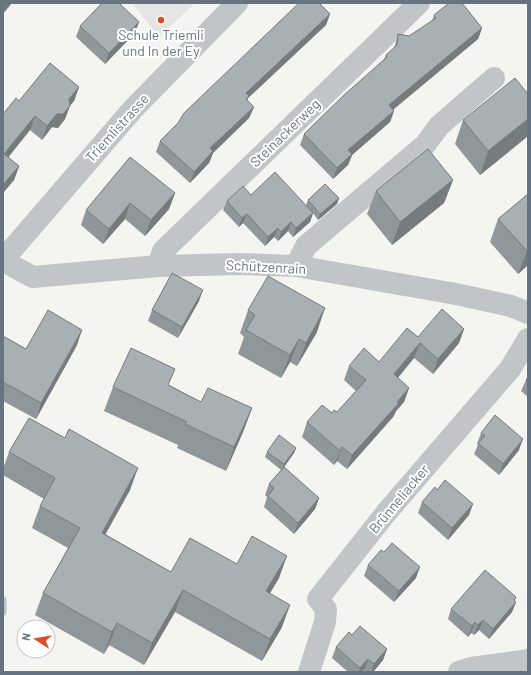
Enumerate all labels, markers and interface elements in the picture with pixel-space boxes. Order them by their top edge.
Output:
marker: Schule Triemli und In der Ey [156,15,166,25]
place label: Schule Triemli und In der Ey [118,26,204,59]
street label: Triemlistrasse [81,90,152,165]
street label: Steinackerweg [246,95,323,170]
street label: Schützenrain [226,256,307,277]
street label: Brünneliacker [365,461,432,536]
north arrow [16,619,56,659]
text: N [19,632,33,642]

